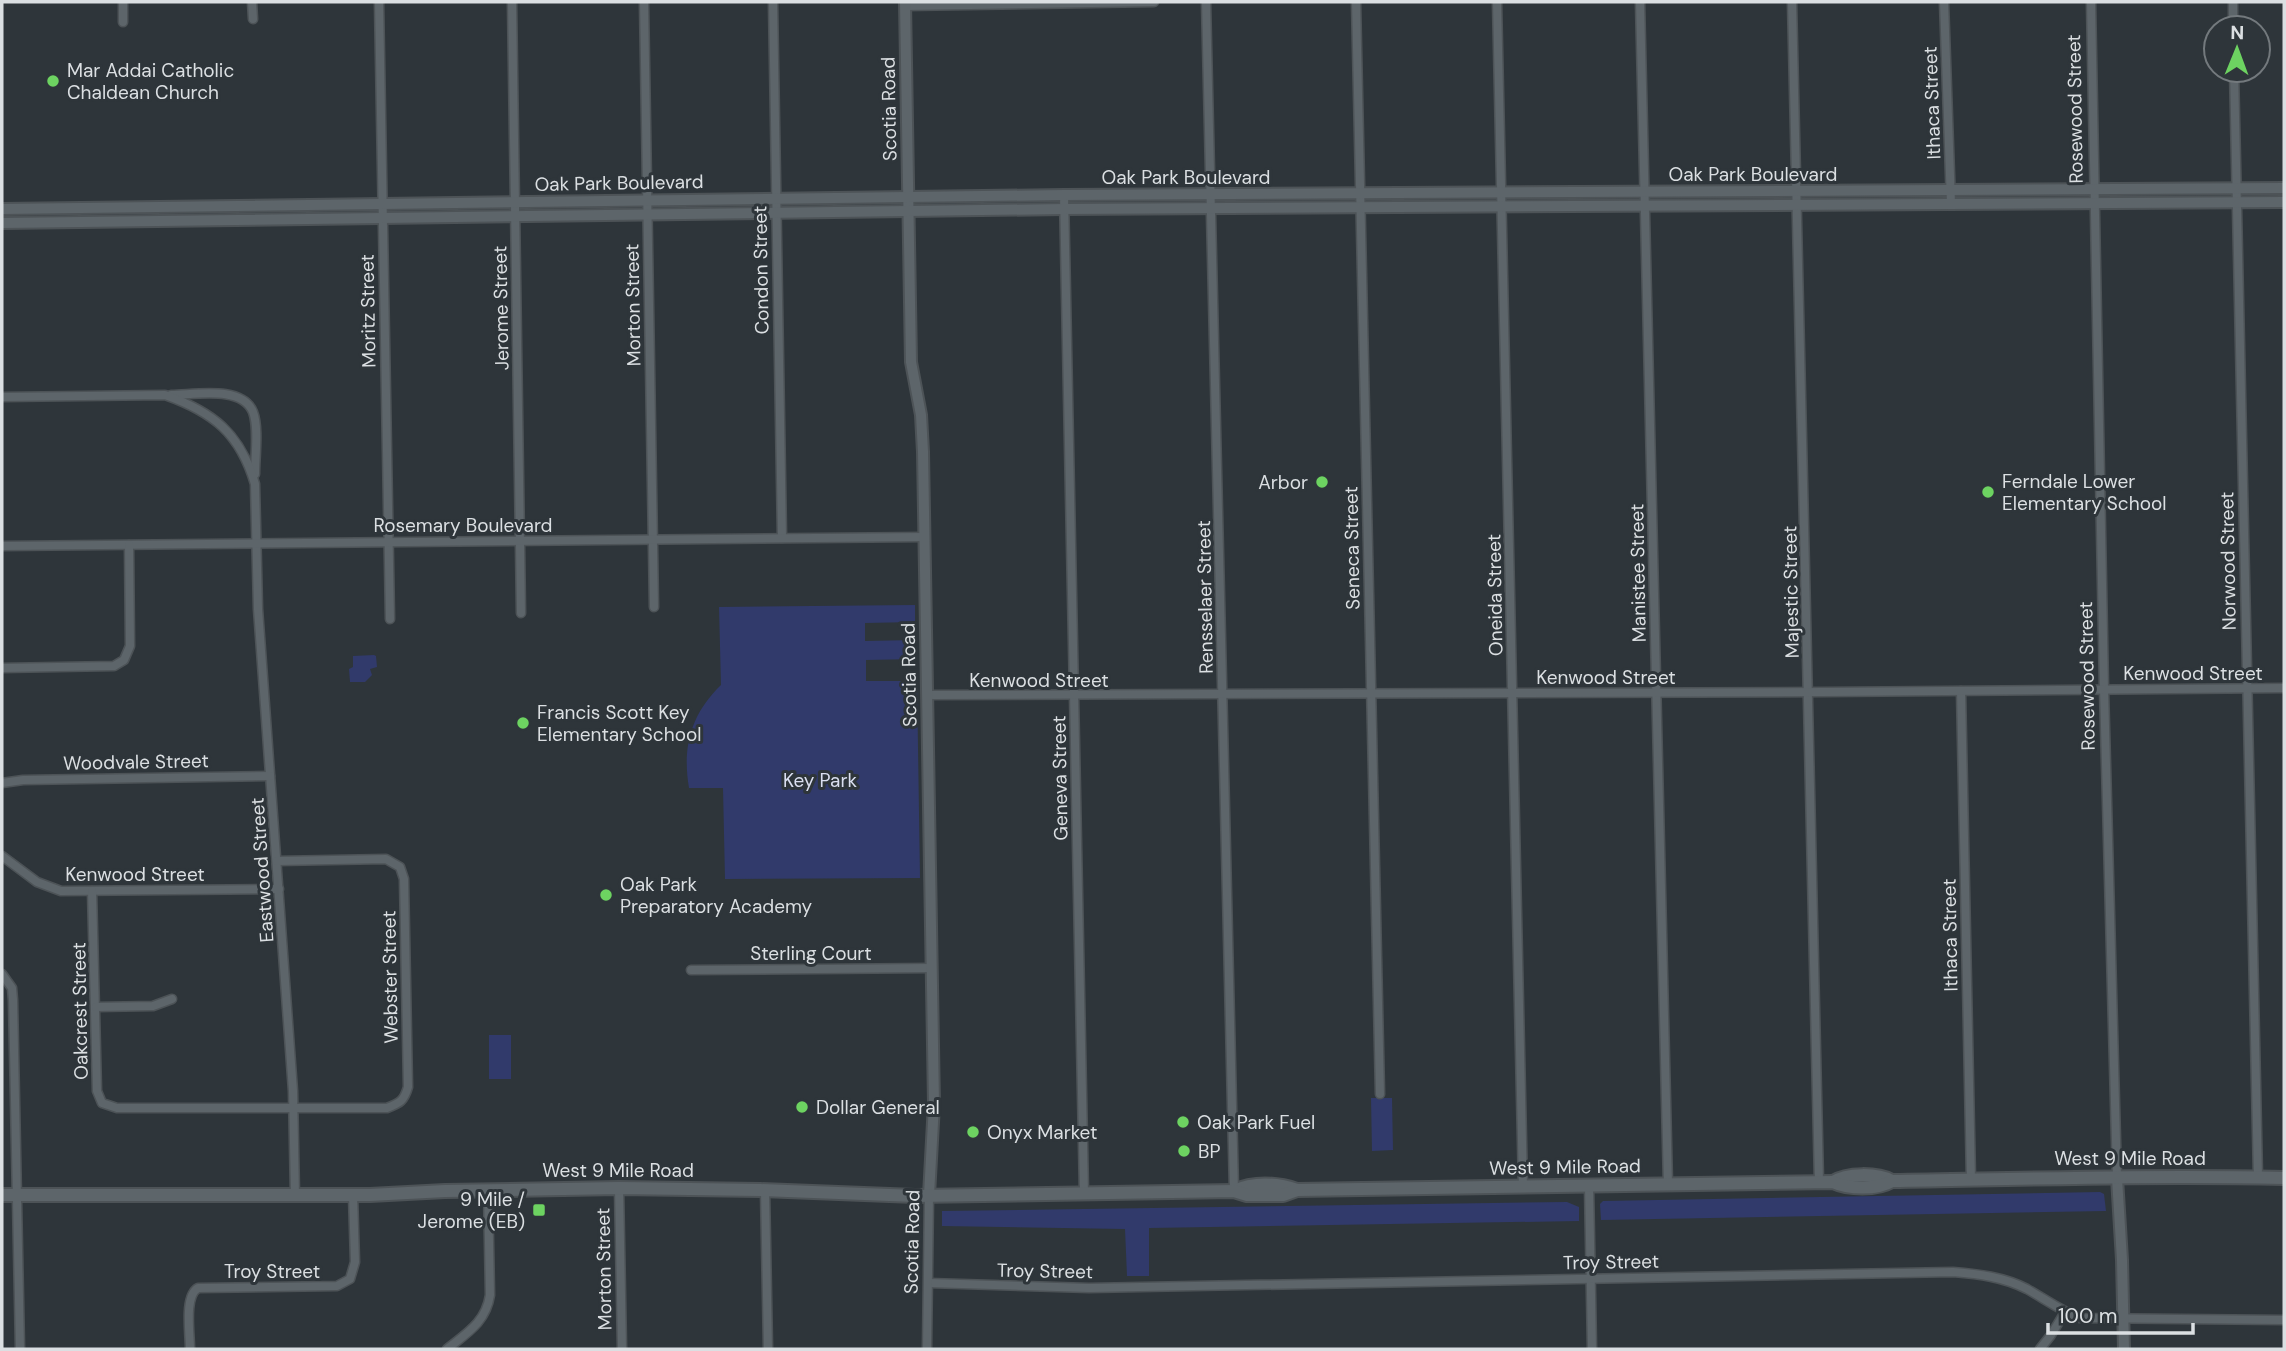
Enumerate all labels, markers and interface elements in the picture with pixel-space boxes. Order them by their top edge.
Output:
north arrow [2202,14,2272,84]
text: N [2230,20,2244,45]
street label: Rosewood Street [2061,34,2089,184]
street label: Ithaca Street [1918,46,1946,160]
street label: Scotia Road [876,57,902,161]
place label: Mar Addai Catholic Chaldean Church [67,58,234,105]
marker: Mar Addai Catholic Chaldean Church [45,73,61,89]
street label: Oak Park Boulevard [1669,162,1837,187]
street label: Oak Park Boulevard [1102,165,1270,190]
street label: Oak Park Boulevard [534,169,704,197]
street label: Condon Street [747,205,775,335]
street label: Morton Street [619,244,647,366]
street label: Jerome Street [487,245,515,371]
street label: Moritz Street [355,254,381,368]
place label: Ferndale Lower Elementary School [2002,469,2166,516]
place label: Arbor [1258,470,1308,495]
marker: Arbor [1314,474,1330,490]
marker: Ferndale Lower Elementary School [1980,484,1996,500]
street label: Seneca Street [1338,486,1366,610]
street label: Norwood Street [2214,491,2242,631]
street label: Manistee Street [1624,504,1652,642]
street label: Rosemary Boulevard [374,513,552,538]
street label: Rensselaer Street [1191,520,1219,674]
street label: Majestic Street [1777,525,1805,659]
street label: Oneida Street [1481,534,1509,656]
street label: Rosewood Street [2073,601,2101,751]
street label: Scotia Road [896,623,922,727]
street label: Kenwood Street [2123,661,2263,686]
street label: Kenwood Street [1536,665,1676,690]
street label: Kenwood Street [969,668,1109,693]
place label: Francis Scott Key Elementary School [537,700,701,747]
marker: Francis Scott Key Elementary School [515,715,531,731]
street label: Geneva Street [1046,715,1074,841]
street label: Woodvale Street [63,748,209,776]
park label: Key Park [783,768,857,793]
street label: Eastwood Street [244,797,280,943]
street label: Kenwood Street [65,862,205,887]
place label: Oak Park Preparatory Academy [620,872,813,919]
street label: Ithaca Street [1937,878,1963,992]
marker: Oak Park Preparatory Academy [598,887,614,903]
street label: Webster Street [376,910,404,1044]
street label: Sterling Court [750,941,872,966]
street label: Oakcrest Street [66,942,94,1080]
place label: Dollar General [816,1095,940,1120]
marker: Dollar General [794,1099,810,1115]
place label: Oak Park Fuel [1197,1110,1315,1135]
marker: Oak Park Fuel [1175,1114,1191,1130]
place label: Onyx Market [987,1120,1098,1145]
marker: Onyx Market [965,1124,981,1140]
place label: BP [1198,1139,1220,1164]
marker: BP [1176,1143,1192,1159]
street label: West 9 Mile Road [2054,1146,2206,1171]
street label: West 9 Mile Road [1489,1153,1641,1181]
street label: West 9 Mile Road [542,1158,694,1183]
place label: 9 Mile / Jerome (EB) [418,1187,525,1234]
street label: Scotia Road [899,1190,925,1294]
marker: 9 Mile / Jerome (EB) [531,1202,547,1218]
street label: Morton Street [590,1208,618,1330]
street label: Troy Street [1563,1249,1659,1275]
street label: Troy Street [997,1258,1093,1284]
street label: Troy Street [224,1259,320,1284]
scale bar [2048,1292,2193,1336]
text: 100 m [2058,1302,2118,1330]

